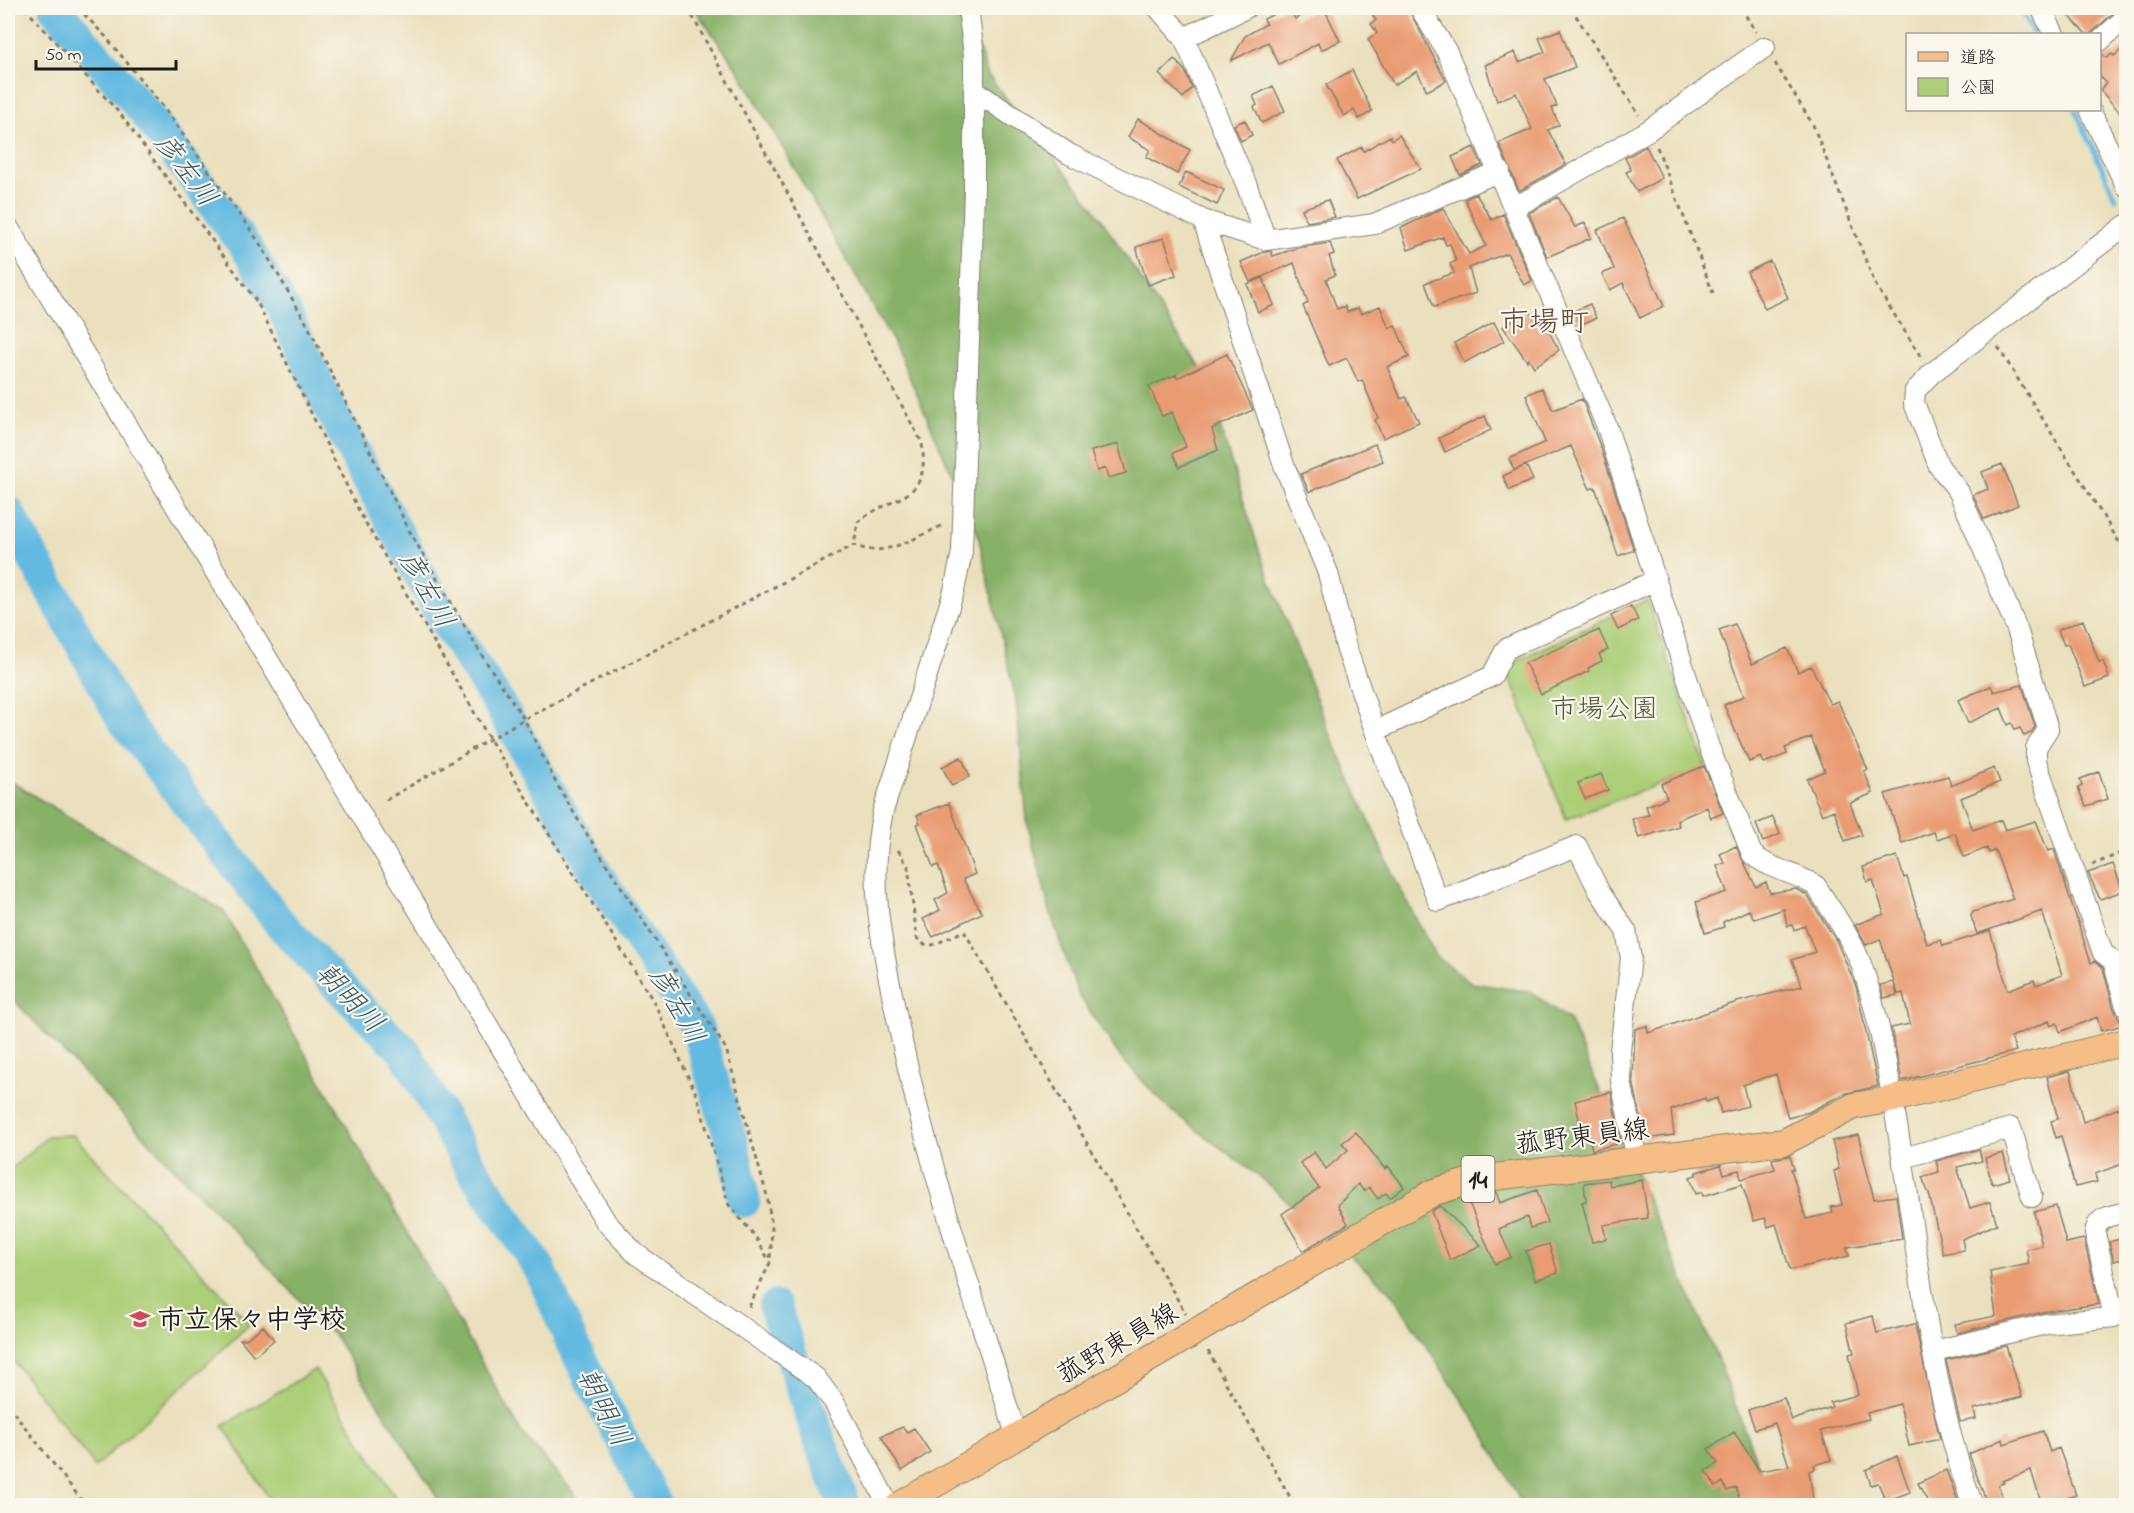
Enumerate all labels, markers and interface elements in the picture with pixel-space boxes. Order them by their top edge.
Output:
scale bar [36,33,176,71]
legend [1906,33,2101,111]
text: 50 m [45,43,82,69]
text: 道路 [1960,46,1996,72]
text: 公園 [1960,76,1996,102]
water label: 彦左川 [143,125,226,217]
district label: 市場町 [1499,302,1589,346]
water label: 彦左川 [387,544,463,637]
park label: 市場公園 [1550,691,1658,730]
water label: 朝明川 [305,955,392,1044]
water label: 彦左川 [637,960,713,1053]
street label: 菰野東員線 [1513,1111,1652,1166]
road number: 14 [1462,1156,1494,1202]
street label: 菰野東員線 [1050,1295,1186,1396]
place label: 市立保々中学校 [157,1302,346,1341]
school or university icon: 市立保々中学校 [128,1307,152,1331]
water label: 朝明川 [565,1362,639,1455]

